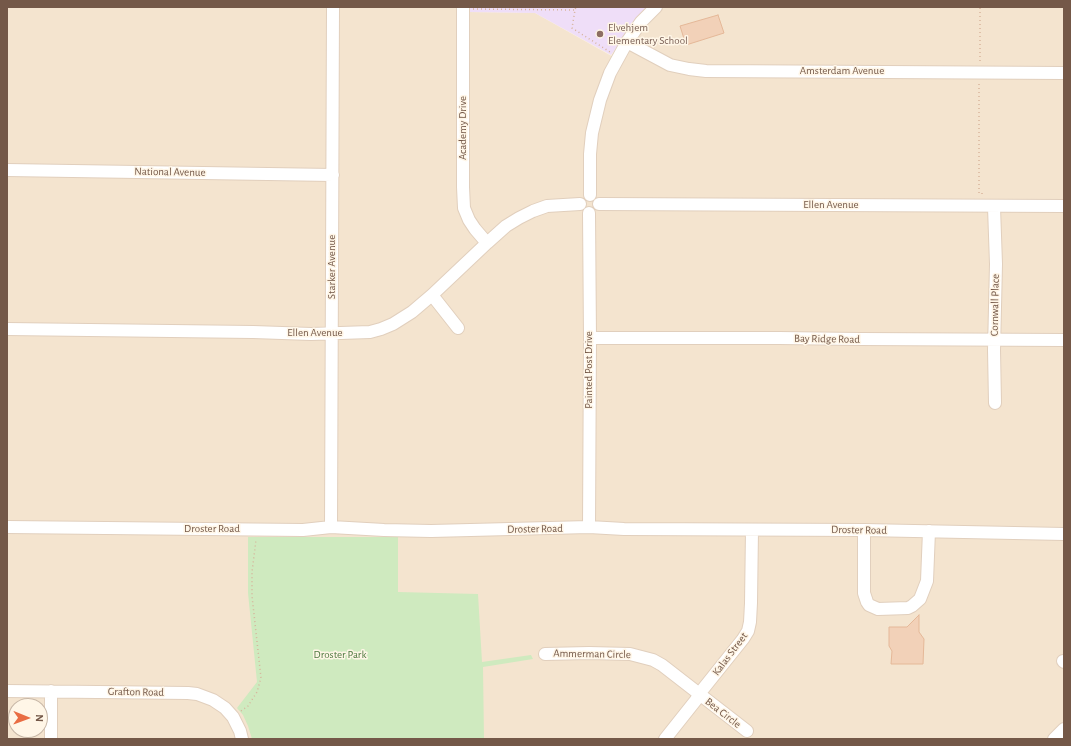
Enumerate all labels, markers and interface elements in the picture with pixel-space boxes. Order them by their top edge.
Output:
place label: Elvehjem Elementary School [608,21,688,47]
marker: Elvehjem Elementary School [595,29,605,39]
street label: Amsterdam Avenue [800,64,884,78]
street label: Academy Drive [456,96,470,160]
street label: National Avenue [134,165,206,179]
street label: Ellen Avenue [803,198,859,212]
street label: Starker Avenue [325,235,339,299]
street label: Cornwall Place [988,274,1002,336]
street label: Ellen Avenue [287,326,343,340]
street label: Painted Post Drive [582,331,596,409]
street label: Bay Ridge Road [794,332,860,346]
street label: Droster Road [184,522,240,536]
street label: Droster Road [507,522,563,536]
street label: Droster Road [831,523,887,537]
street label: Kalas Street [710,630,750,678]
street label: Ammerman Circle [553,647,631,661]
park label: Droster Park [314,648,366,662]
street label: Grafton Road [108,685,164,699]
street label: Bea Circle [703,695,743,731]
north arrow [8,698,48,738]
text: N [34,714,45,722]

